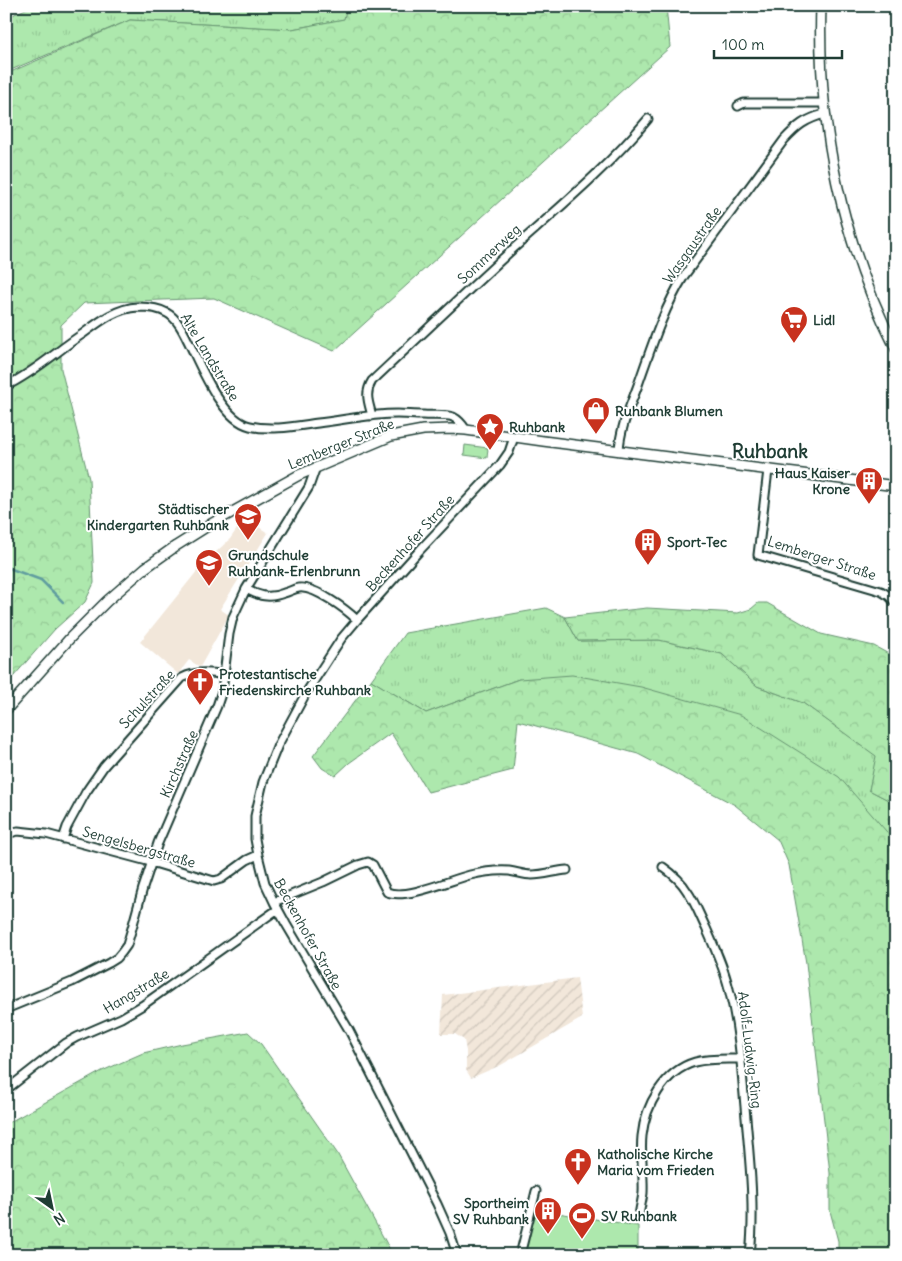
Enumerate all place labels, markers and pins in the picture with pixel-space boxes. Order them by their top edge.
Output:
supermarket icon: Lidl [779,305,809,344]
place label: Lidl [813,311,835,329]
shop icon: Ruhbank Blumen [581,396,611,435]
place label: Ruhbank Blumen [615,402,723,420]
place icon: Ruhbank [475,412,505,451]
place label: Ruhbank [509,418,565,436]
place label: Haus Kaiser Krone [775,464,850,498]
building icon: Haus Kaiser Krone [854,466,884,505]
place label: Städtischer Kindergarten Ruhbank [87,500,229,534]
school or university icon: Städtischer Kindergarten Ruhbank [233,502,263,541]
building icon: Sport-Tec [633,527,663,566]
place label: Sport-Tec [667,533,727,551]
place label: Grundschule Ruhbank-Erlenbrunn [228,546,360,580]
school or university icon: Grundschule Ruhbank-Erlenbrunn [194,548,224,587]
place label: Protestantische Friedenskirche Ruhbank [219,665,371,699]
church icon: Protestantische Friedenskirche Ruhbank [185,667,215,706]
place label: Katholische Kirche Maria vom Frieden [597,1145,714,1179]
church icon: Katholische Kirche Maria vom Frieden [563,1147,593,1186]
place label: Sportheim SV Ruhbank [453,1194,530,1228]
building icon: Sportheim SV Ruhbank [533,1196,563,1235]
sports icon: SV Ruhbank [567,1201,597,1240]
place label: SV Ruhbank [601,1207,677,1225]

